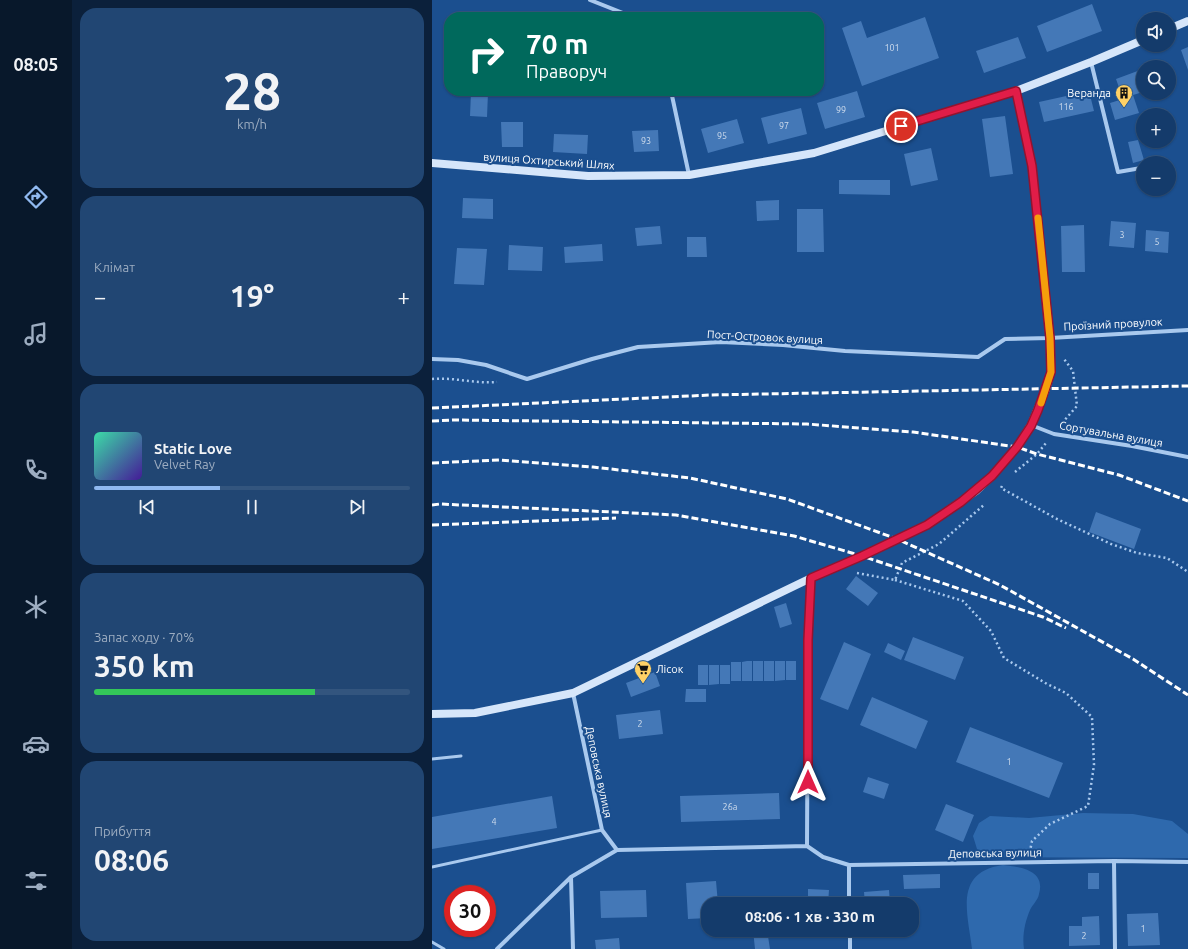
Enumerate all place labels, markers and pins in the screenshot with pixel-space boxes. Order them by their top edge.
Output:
building icon: Веранда [1114,83,1134,108]
place label: Веранда [1067,87,1111,99]
pin [884,109,918,143]
supermarket icon: Лісок [633,659,653,684]
place label: Лісок [656,663,684,675]

